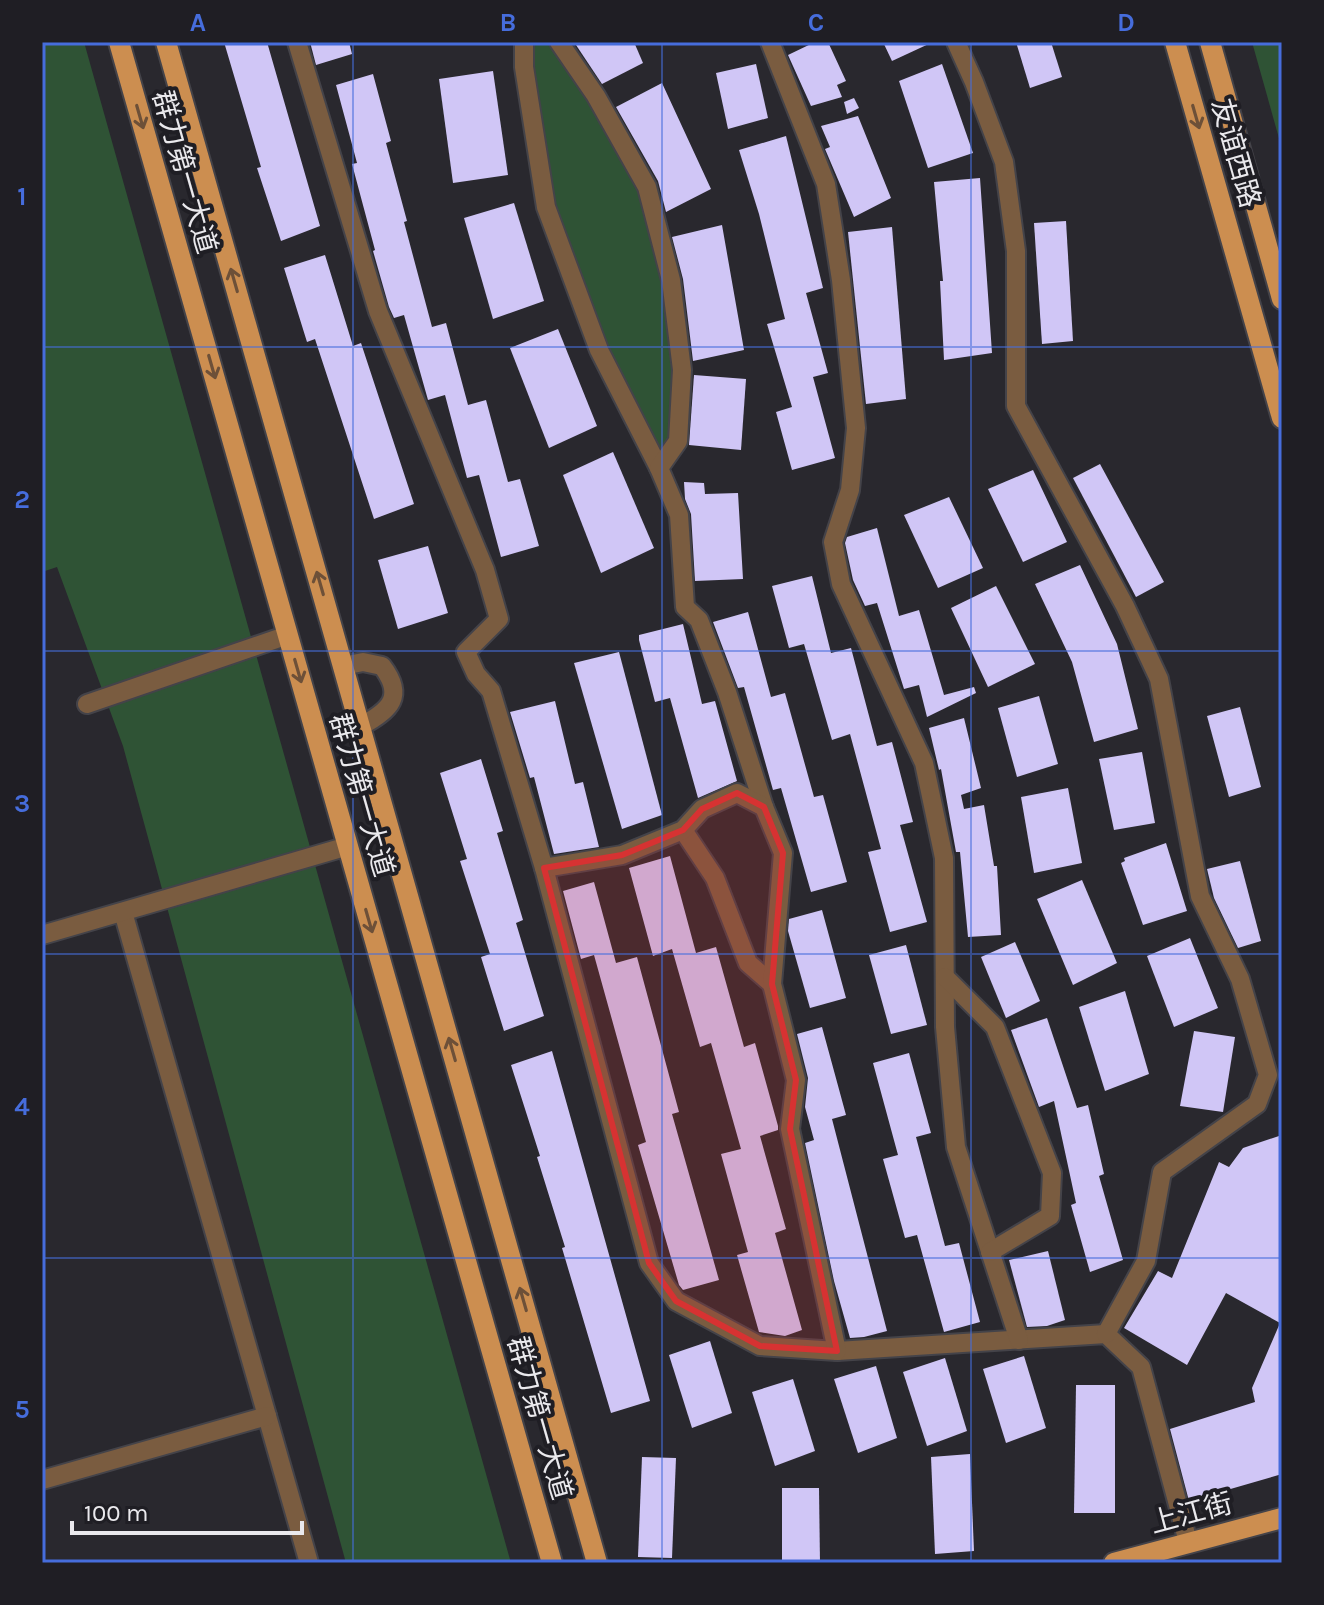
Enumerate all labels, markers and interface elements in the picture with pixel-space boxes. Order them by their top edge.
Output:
text: A [190,7,206,38]
text: B [500,7,516,38]
text: C [808,7,824,38]
text: D [1117,7,1135,38]
street label: 群力第一大道 [146,87,224,257]
street label: 友谊西路 [1205,95,1267,211]
one-way arrow [134,104,148,129]
one-way arrow [1190,104,1205,129]
text: 1 [17,181,27,212]
one-way arrow [225,267,240,293]
one-way arrow [205,354,220,380]
text: 2 [14,484,30,515]
one-way arrow [312,571,327,597]
one-way arrow [292,658,306,683]
street label: 群力第一大道 [323,710,401,880]
text: 3 [14,788,30,819]
one-way arrow [363,908,377,933]
one-way arrow [444,1037,459,1062]
text: 4 [14,1091,30,1122]
one-way arrow [515,1287,530,1313]
street label: 群力第一大道 [501,1333,579,1503]
text: 5 [14,1394,30,1425]
scale bar [72,1485,302,1535]
street label: 上江街 [1146,1486,1236,1540]
text: 100 m [84,1499,149,1527]

